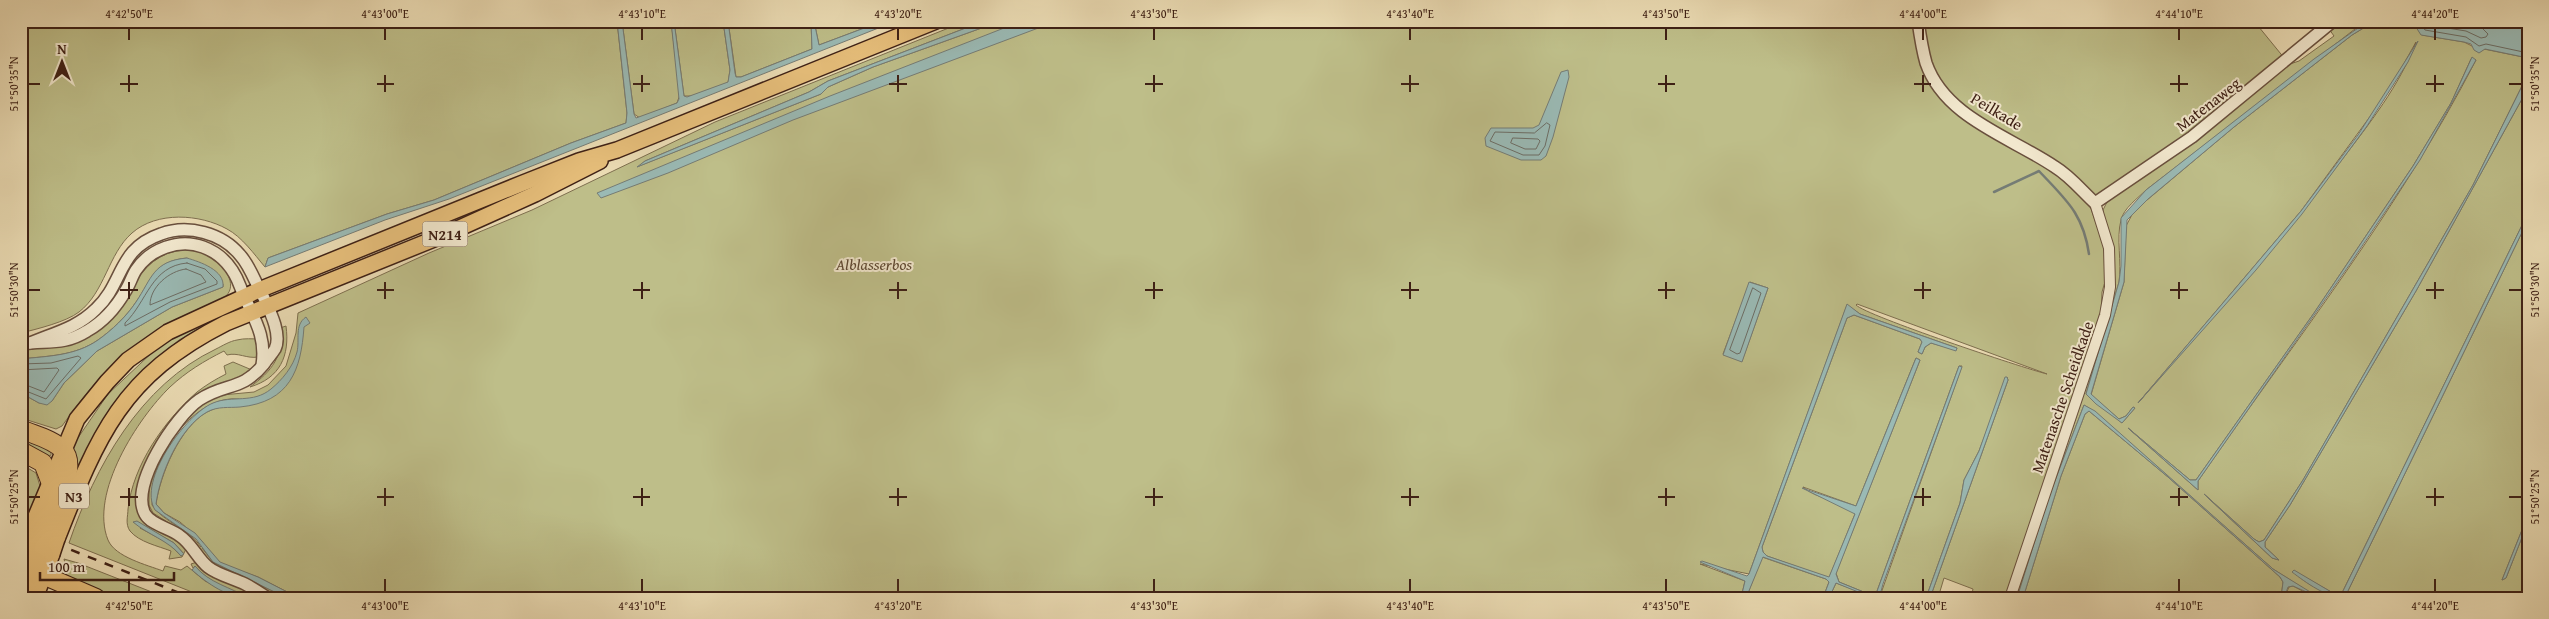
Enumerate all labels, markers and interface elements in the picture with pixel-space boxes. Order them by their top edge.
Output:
text: 4°42'50"E [105,5,153,22]
text: 4°43'00"E [361,5,409,22]
text: 4°43'10"E [618,5,666,22]
text: 4°43'20"E [874,5,922,22]
text: 4°43'30"E [1130,5,1178,22]
text: 4°43'40"E [1386,5,1434,22]
text: 4°43'50"E [1642,5,1690,22]
text: 4°44'00"E [1899,5,1947,22]
text: 4°44'10"E [2155,5,2203,22]
text: 4°44'20"E [2411,5,2459,22]
north arrow [38,38,88,88]
text: N [57,39,67,59]
text: 51°50'35"N [5,56,22,112]
text: 51°50'35"N [2526,56,2543,112]
street label: Matenaweg [2170,71,2246,137]
street label: Peilkade [1966,86,2028,136]
road number: N214 [422,222,468,246]
park label: Alblasserbos [835,252,912,276]
text: 51°50'30"N [5,262,22,318]
text: 51°50'30"N [2526,262,2543,318]
street label: Matenasche Scheidkade [2025,318,2099,476]
text: 51°50'25"N [5,469,22,525]
text: 51°50'25"N [2526,469,2543,525]
road number: N3 [59,484,89,508]
scale bar [40,549,174,581]
text: 100 m [48,556,86,577]
text: 4°42'50"E [105,597,153,614]
text: 4°43'00"E [361,597,409,614]
text: 4°43'10"E [618,597,666,614]
text: 4°43'20"E [874,597,922,614]
text: 4°43'30"E [1130,597,1178,614]
text: 4°43'40"E [1386,597,1434,614]
text: 4°43'50"E [1642,597,1690,614]
text: 4°44'00"E [1899,597,1947,614]
text: 4°44'10"E [2155,597,2203,614]
text: 4°44'20"E [2411,597,2459,614]

